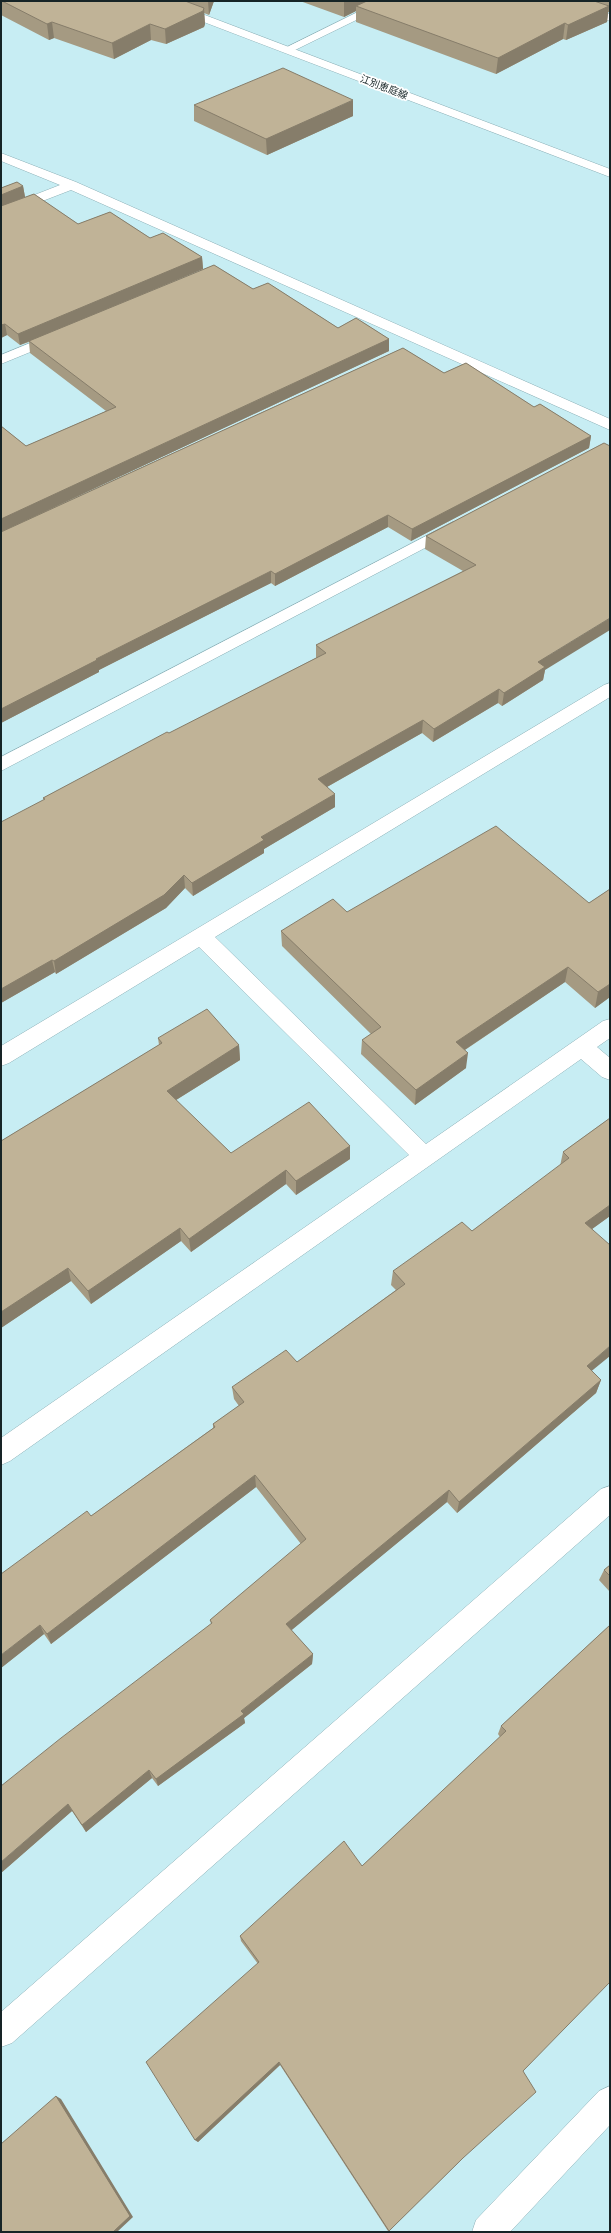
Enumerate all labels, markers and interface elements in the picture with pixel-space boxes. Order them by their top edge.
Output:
street label: 江別恵庭線 [358,72,410,102]

